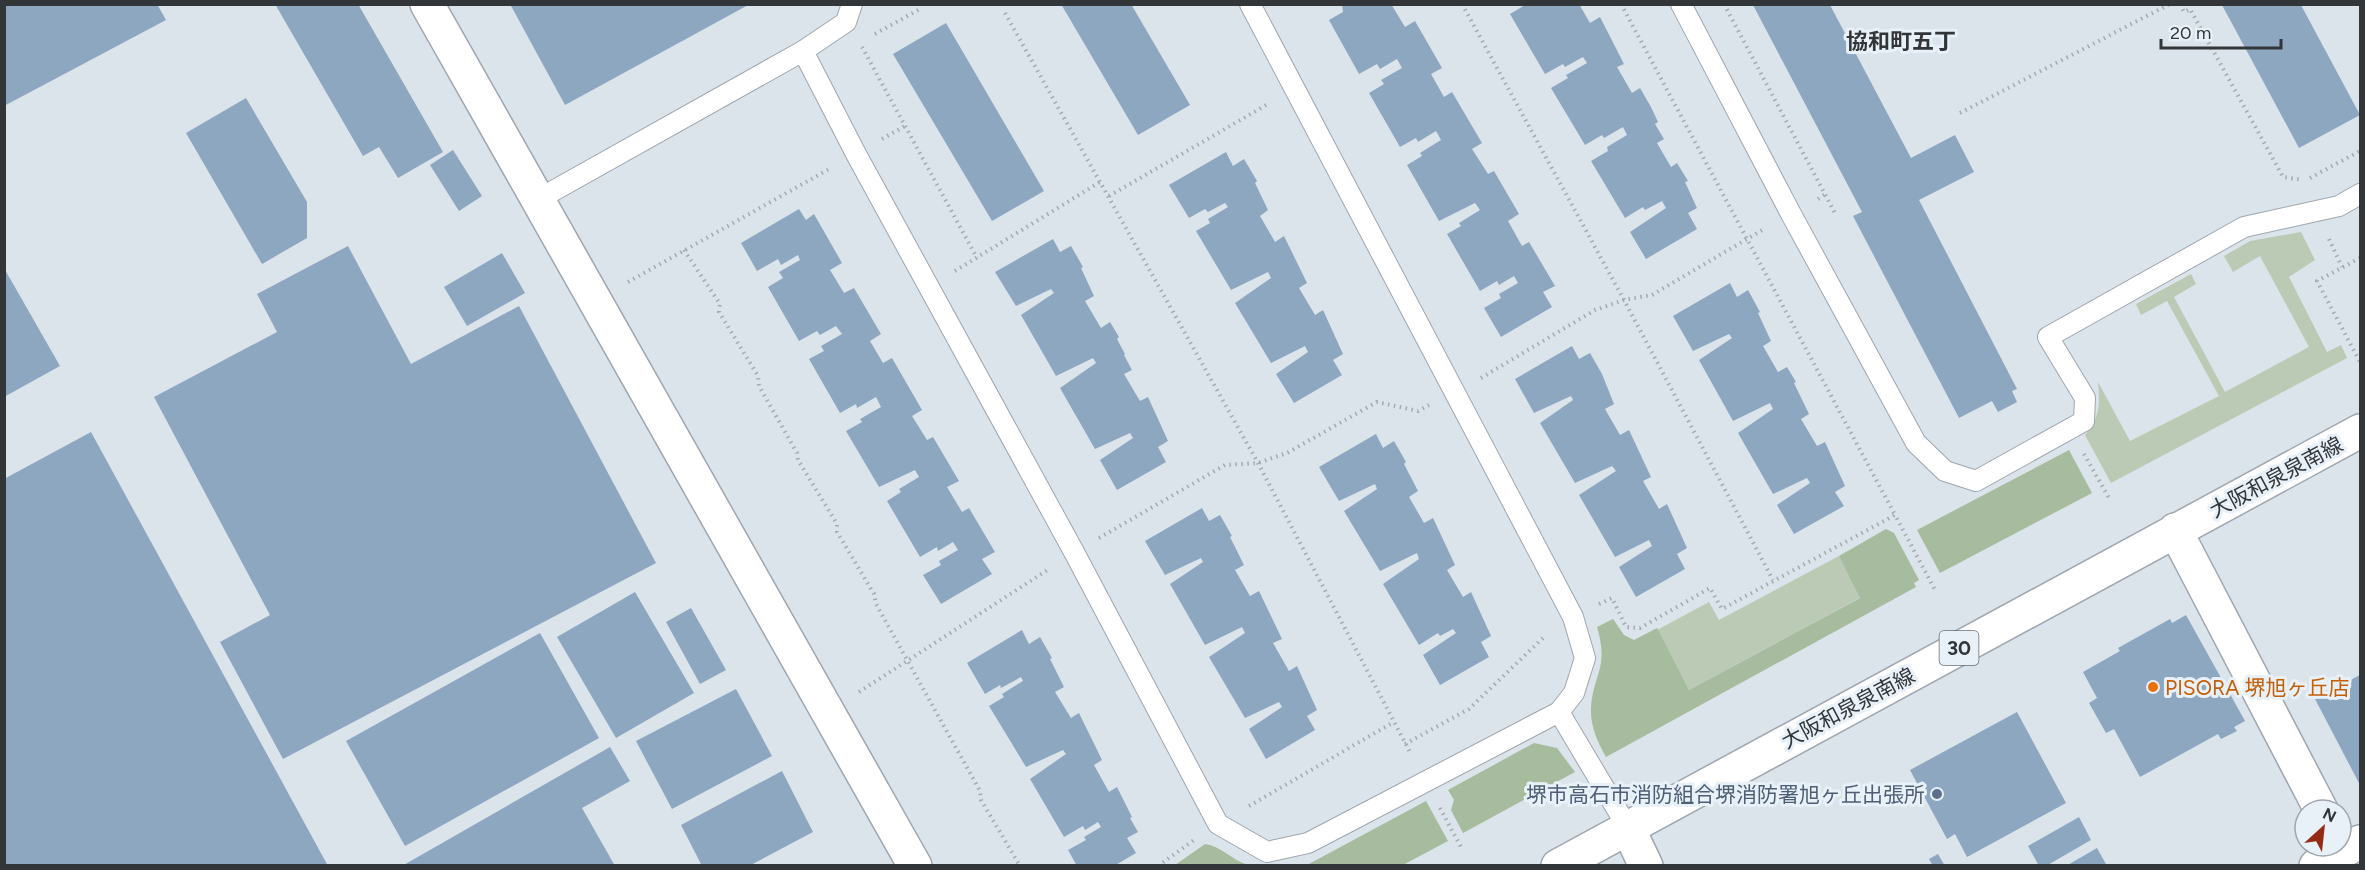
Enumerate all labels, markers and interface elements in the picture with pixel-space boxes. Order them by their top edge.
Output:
scale bar [2161,12,2281,50]
text: 20 m [2170,22,2211,44]
district label: 協和町五丁 [1846,28,1956,55]
street label: 大阪和泉泉南線 [2205,431,2347,523]
road number: 30 [1940,631,1978,665]
street label: 大阪和泉泉南線 [1777,662,1919,754]
place label: PISORA 堺旭ヶ丘店 [2165,675,2350,700]
marker: PISORA 堺旭ヶ丘店 [2146,680,2160,694]
place label: 堺市高石市消防組合堺消防署旭ヶ丘出張所 [1526,782,1925,807]
marker: 堺市高石市消防組合堺消防署旭ヶ丘出張所 [1930,787,1944,801]
north arrow [2293,798,2353,858]
text: N [2320,804,2339,826]

